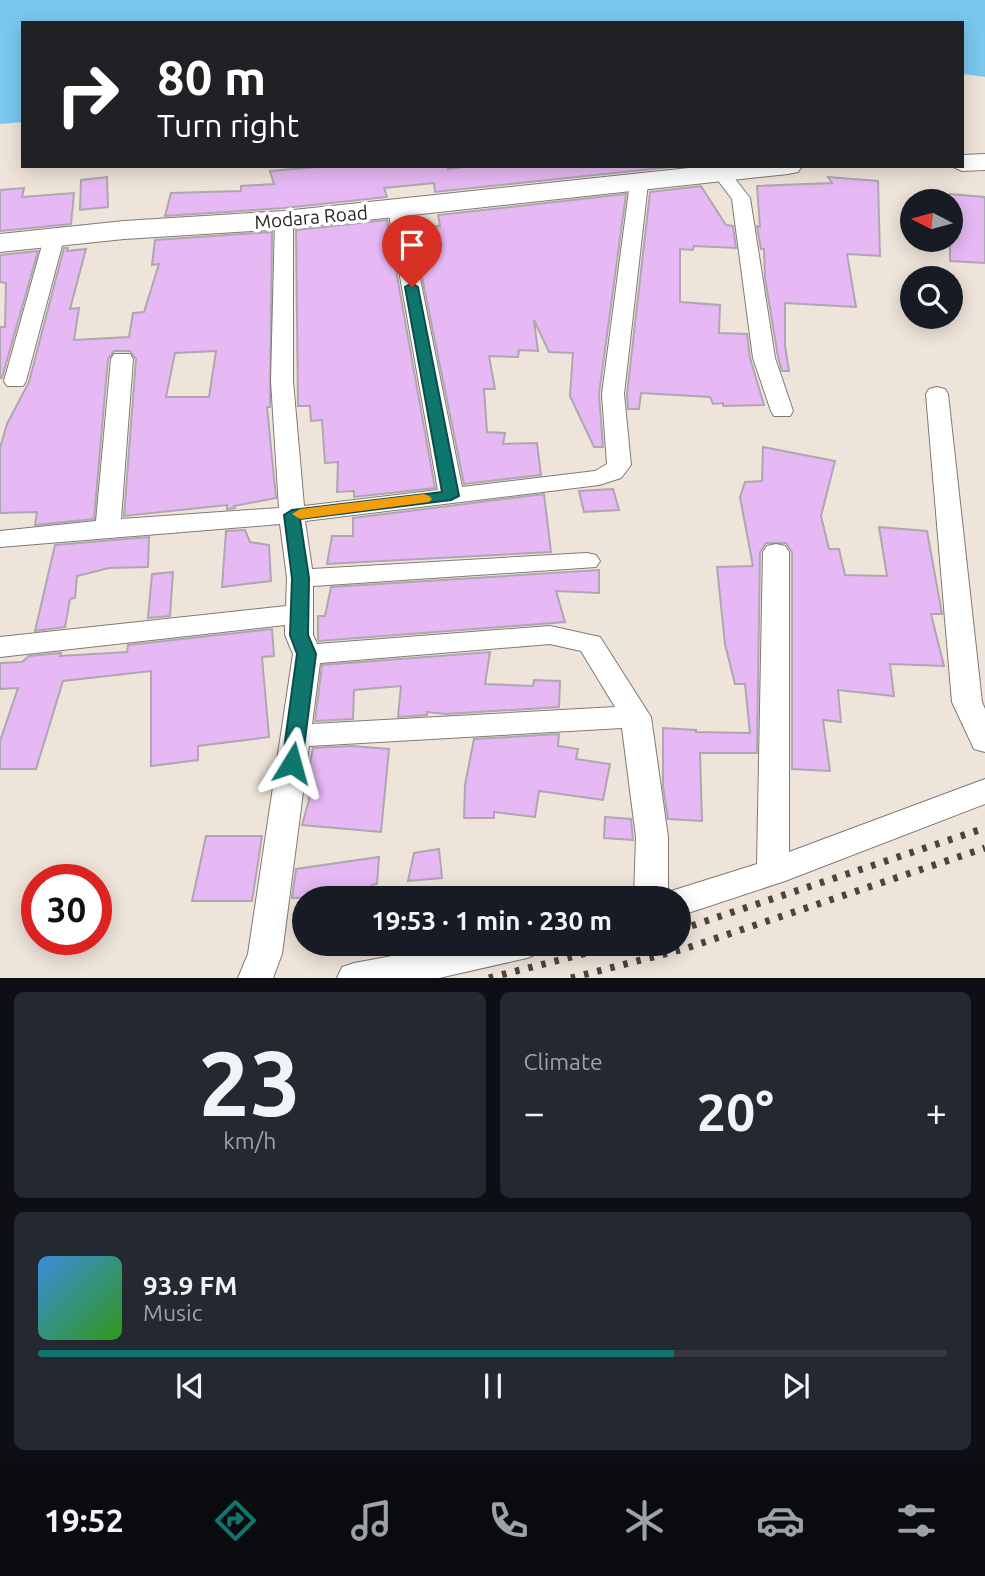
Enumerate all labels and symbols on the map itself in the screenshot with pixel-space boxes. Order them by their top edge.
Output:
north arrow [900,189,962,252]
street label: Modara Road [253,201,369,233]
pin [382,215,442,287]
position arrow [255,726,329,800]
speed limit sign: 30 [21,864,112,955]

